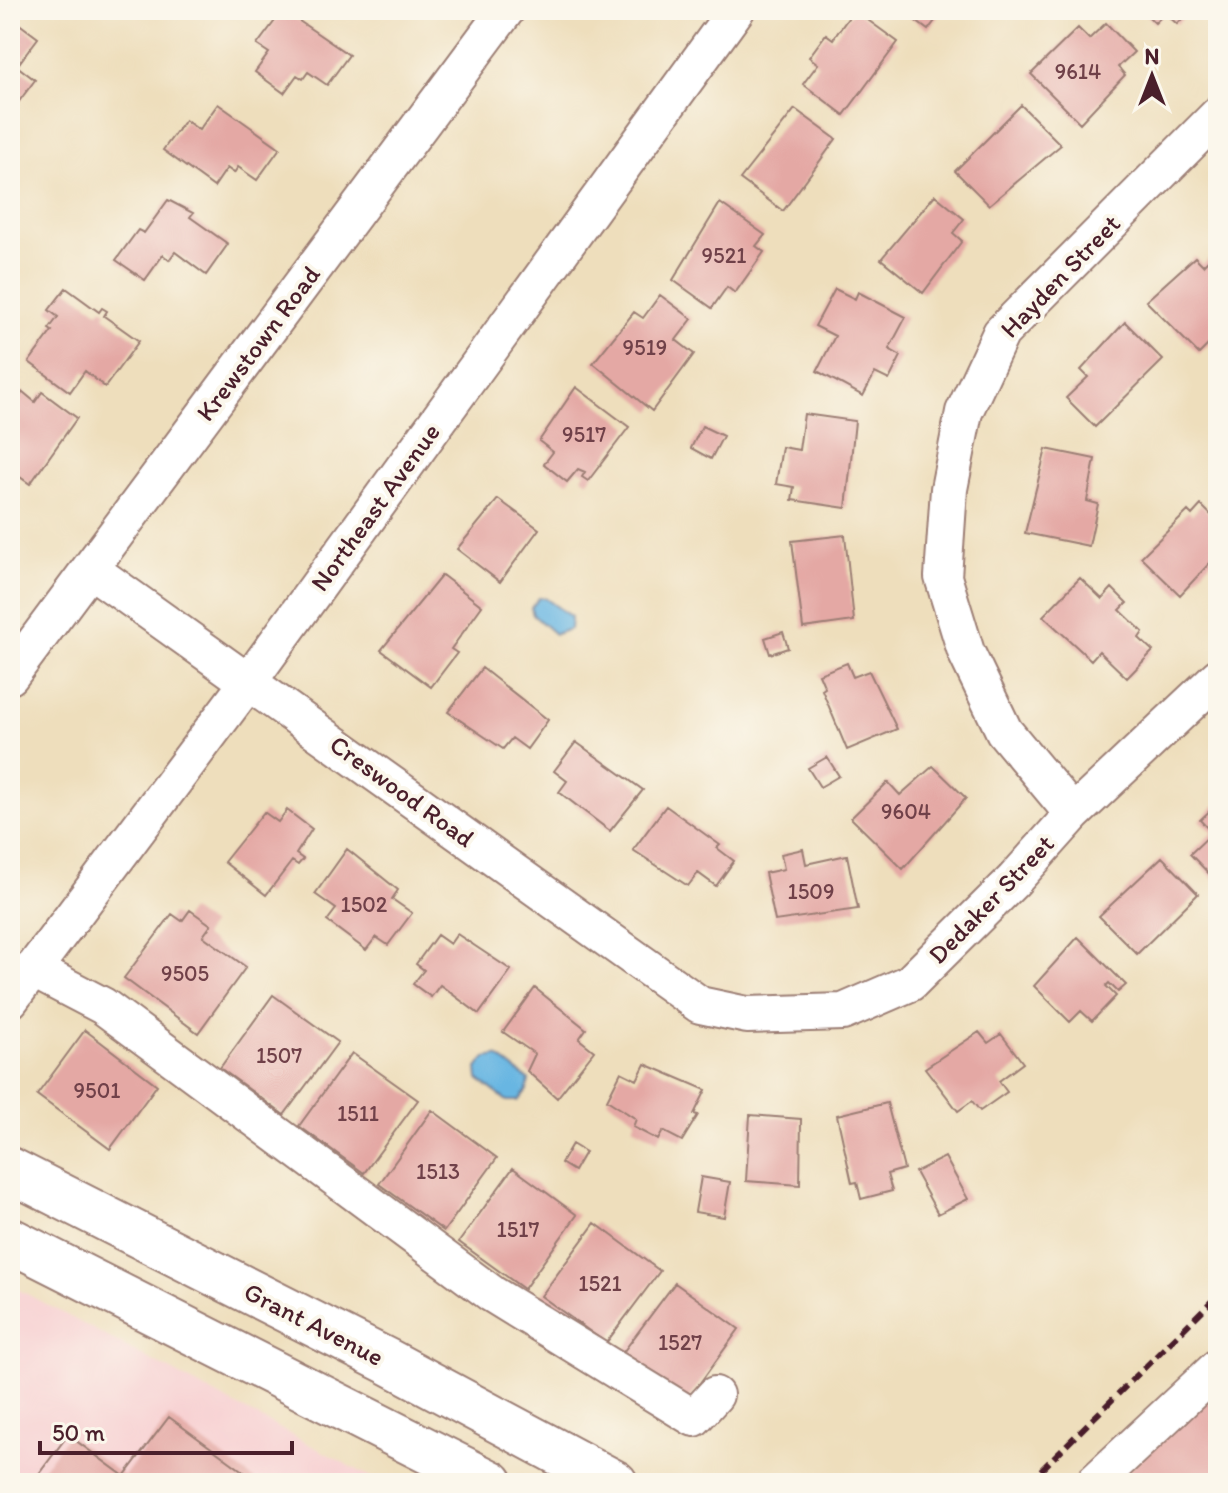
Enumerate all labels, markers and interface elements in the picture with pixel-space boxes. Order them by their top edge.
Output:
north arrow [1112,36,1192,116]
text: N [1145,43,1159,70]
house number: 9614 [1055,58,1101,85]
street label: Hayden Street [993,207,1127,344]
house number: 9521 [702,242,746,269]
street label: Krewstown Road [189,258,327,427]
house number: 9519 [623,334,667,361]
street label: Northeast Avenue [303,417,447,597]
house number: 9517 [562,421,606,448]
street label: Creswood Road [324,728,481,854]
house number: 9604 [881,798,931,825]
street label: Dedaker Street [921,828,1061,970]
house number: 1509 [788,878,834,905]
house number: 1502 [341,891,388,918]
house number: 9505 [161,960,209,987]
house number: 1507 [256,1042,302,1069]
house number: 9501 [74,1077,120,1104]
house number: 1511 [337,1100,379,1127]
house number: 1513 [416,1158,460,1185]
house number: 1517 [497,1216,540,1243]
house number: 1521 [578,1270,622,1297]
street label: Grant Avenue [239,1275,389,1373]
house number: 1527 [658,1329,702,1356]
scale bar [40,1405,292,1455]
text: 50 m [52,1418,105,1447]

